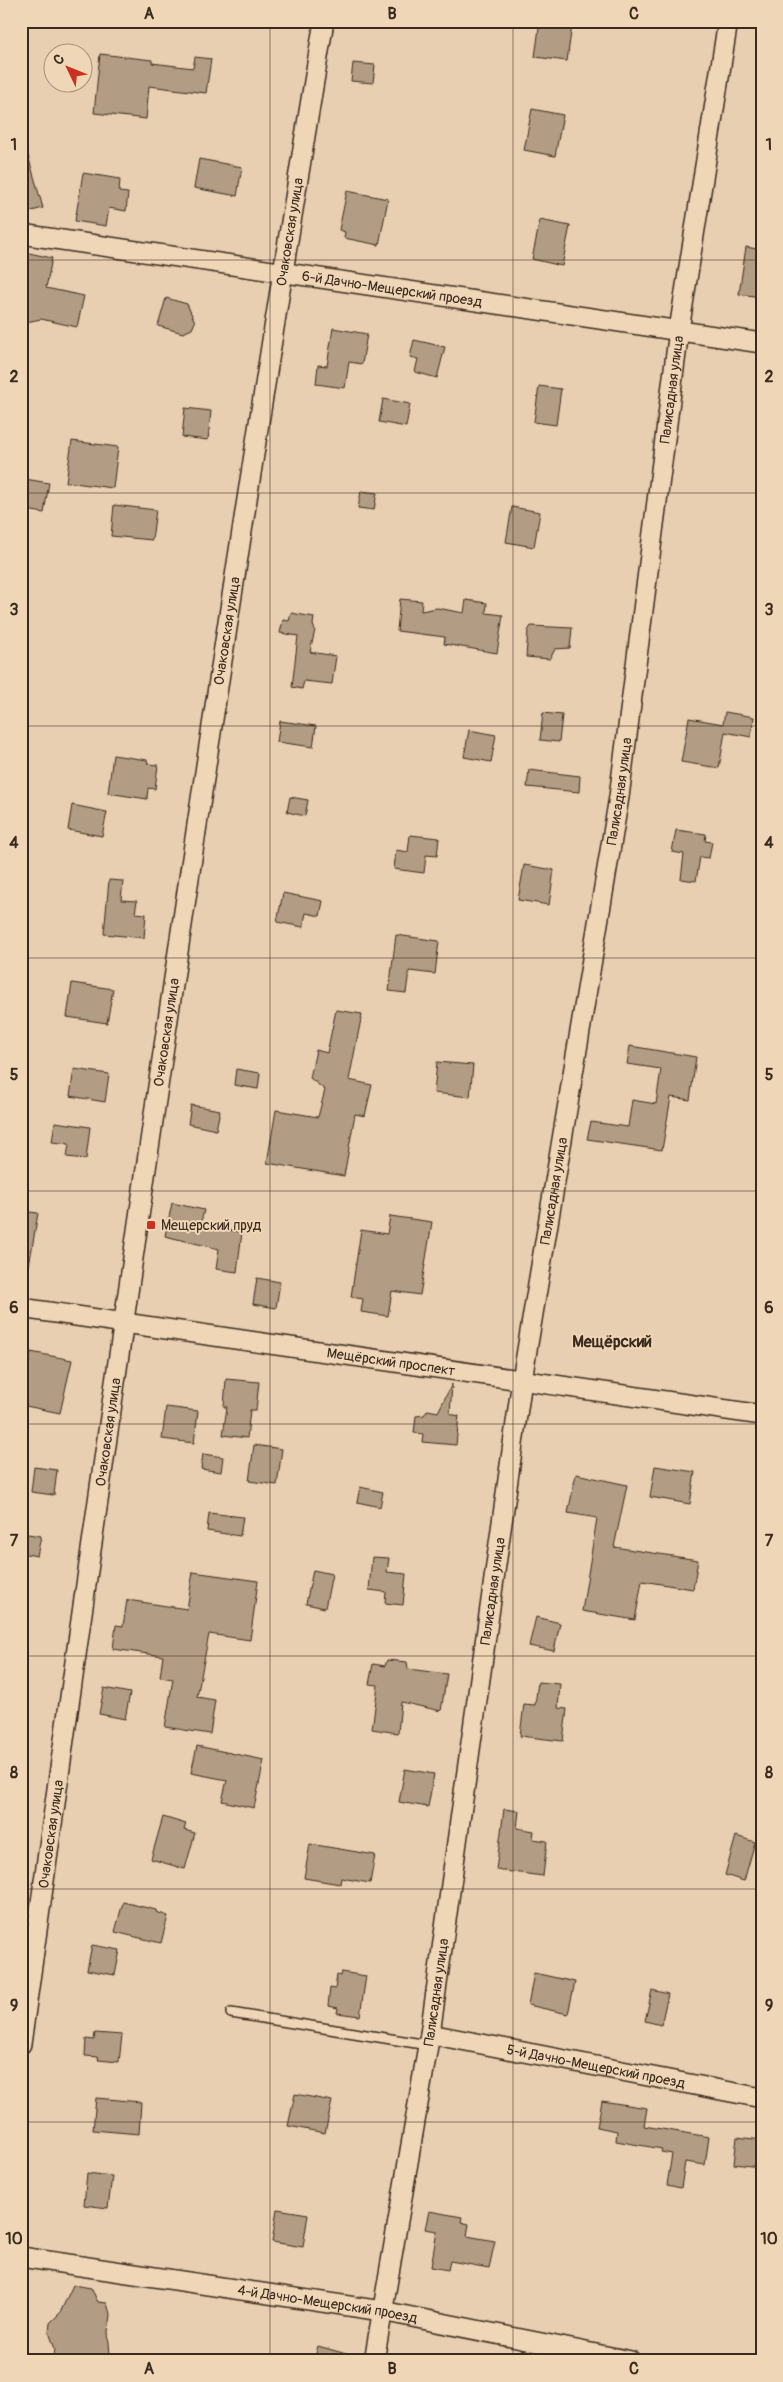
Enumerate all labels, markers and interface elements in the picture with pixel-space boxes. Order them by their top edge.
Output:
text: A [144,4,155,24]
text: B [387,4,397,24]
text: C [629,4,639,24]
north arrow [42,42,92,92]
text: С [50,50,68,68]
text: 1 [11,135,17,155]
text: 1 [766,135,772,155]
street label: Очаковская улица [273,176,307,287]
street label: 6-й Дачно-Мещерский проезд [301,267,484,311]
street label: Палисадная улица [656,335,687,445]
text: 2 [10,367,19,387]
text: 2 [765,367,774,387]
street label: Очаковская улица [210,576,244,686]
text: 3 [10,600,19,620]
text: 3 [765,600,774,620]
street label: Палисадная улица [603,736,636,846]
text: 4 [9,833,19,853]
text: 4 [764,833,774,853]
street label: Очаковская улица [150,977,183,1088]
text: 5 [10,1065,19,1085]
text: 5 [765,1065,774,1085]
street label: Палисадная улица [537,1136,571,1246]
place label: Мещерский пруд [161,1217,262,1234]
marker: Мещерский пруд [145,1219,157,1231]
text: 6 [9,1298,19,1318]
text: 6 [764,1298,774,1318]
district label: Мещёрский [572,1332,652,1352]
street label: Мещёрский проспект [326,1344,456,1380]
street label: Очаковская улица [92,1377,125,1488]
text: 7 [10,1531,19,1551]
text: 7 [765,1531,774,1551]
street label: Палисадная улица [477,1536,509,1646]
text: 8 [10,1763,18,1783]
text: 8 [765,1763,773,1783]
street label: Очаковская улица [35,1779,67,1890]
street label: Палисадная улица [420,1937,452,2047]
text: 9 [10,1996,18,2016]
text: 9 [765,1996,773,2016]
street label: 5-й Дачно-Мещерский проезд [505,2041,687,2092]
text: 10 [5,2229,23,2249]
text: 10 [760,2229,778,2249]
street label: 4-й Дачно-Мещерский проезд [236,2281,419,2327]
text: A [144,2359,155,2379]
text: B [387,2359,397,2379]
text: C [629,2359,639,2379]

